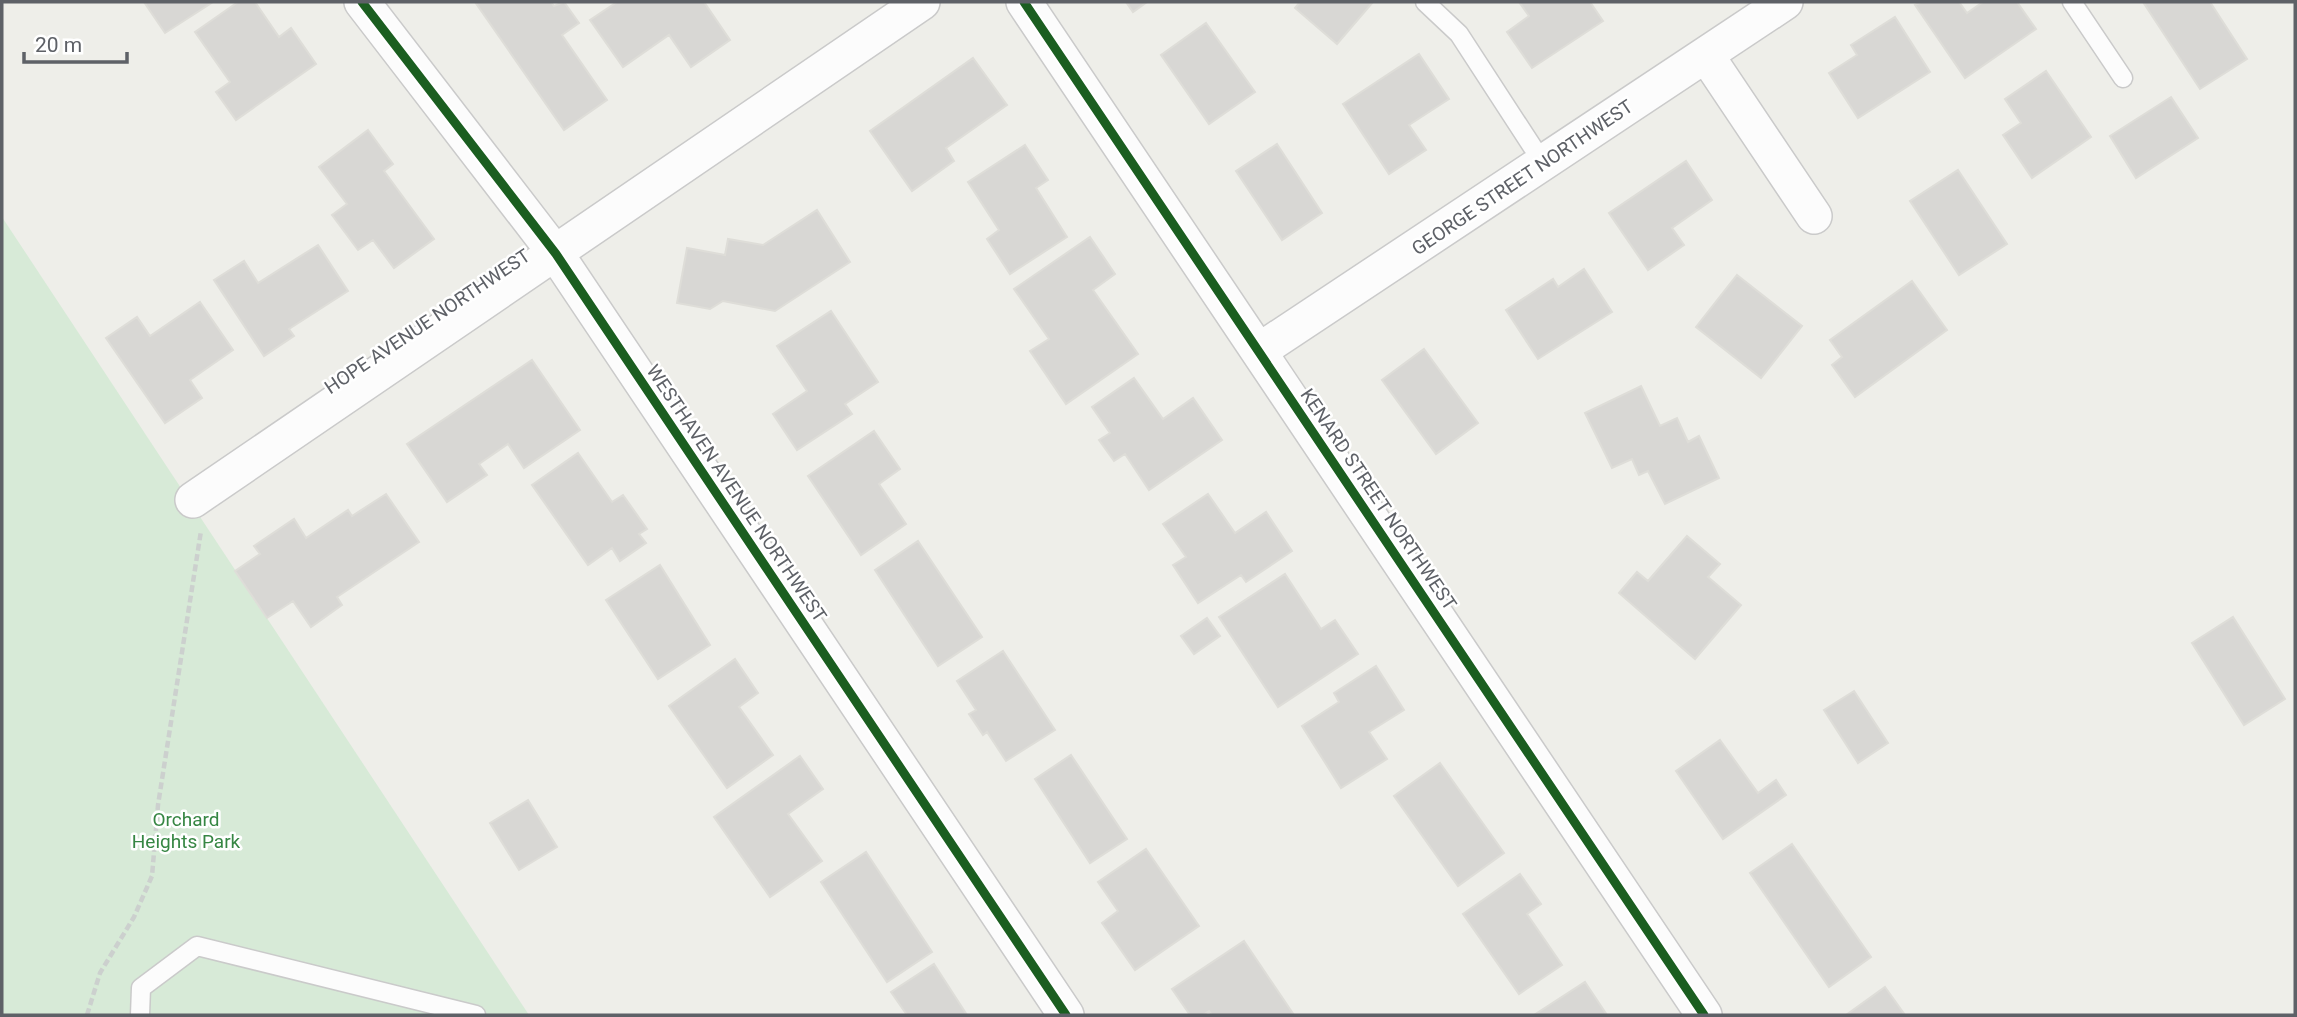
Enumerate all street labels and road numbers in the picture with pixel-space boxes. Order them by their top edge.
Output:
street label: GEORGE STREET NORTHWEST [1407,95,1637,260]
street label: HOPE AVENUE NORTHWEST [320,244,534,399]
street label: WESTHAVEN AVENUE NORTHWEST [642,360,832,626]
street label: KENARD STREET NORTHWEST [1296,384,1461,614]

